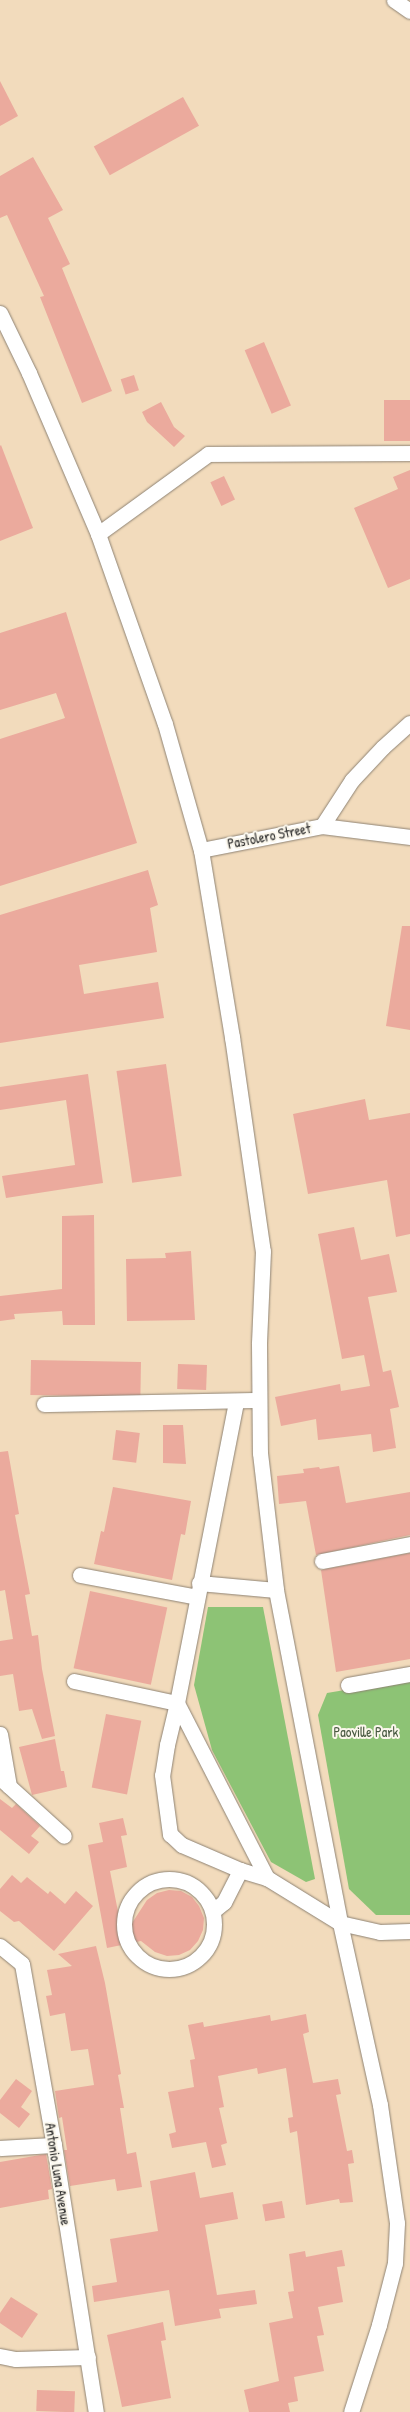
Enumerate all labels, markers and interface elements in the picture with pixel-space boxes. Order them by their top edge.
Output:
street label: Pastolero Street [226,820,312,852]
park label: Paoville Park [334,1724,398,1740]
street label: Antonio Luna Avenue [42,2122,74,2226]

